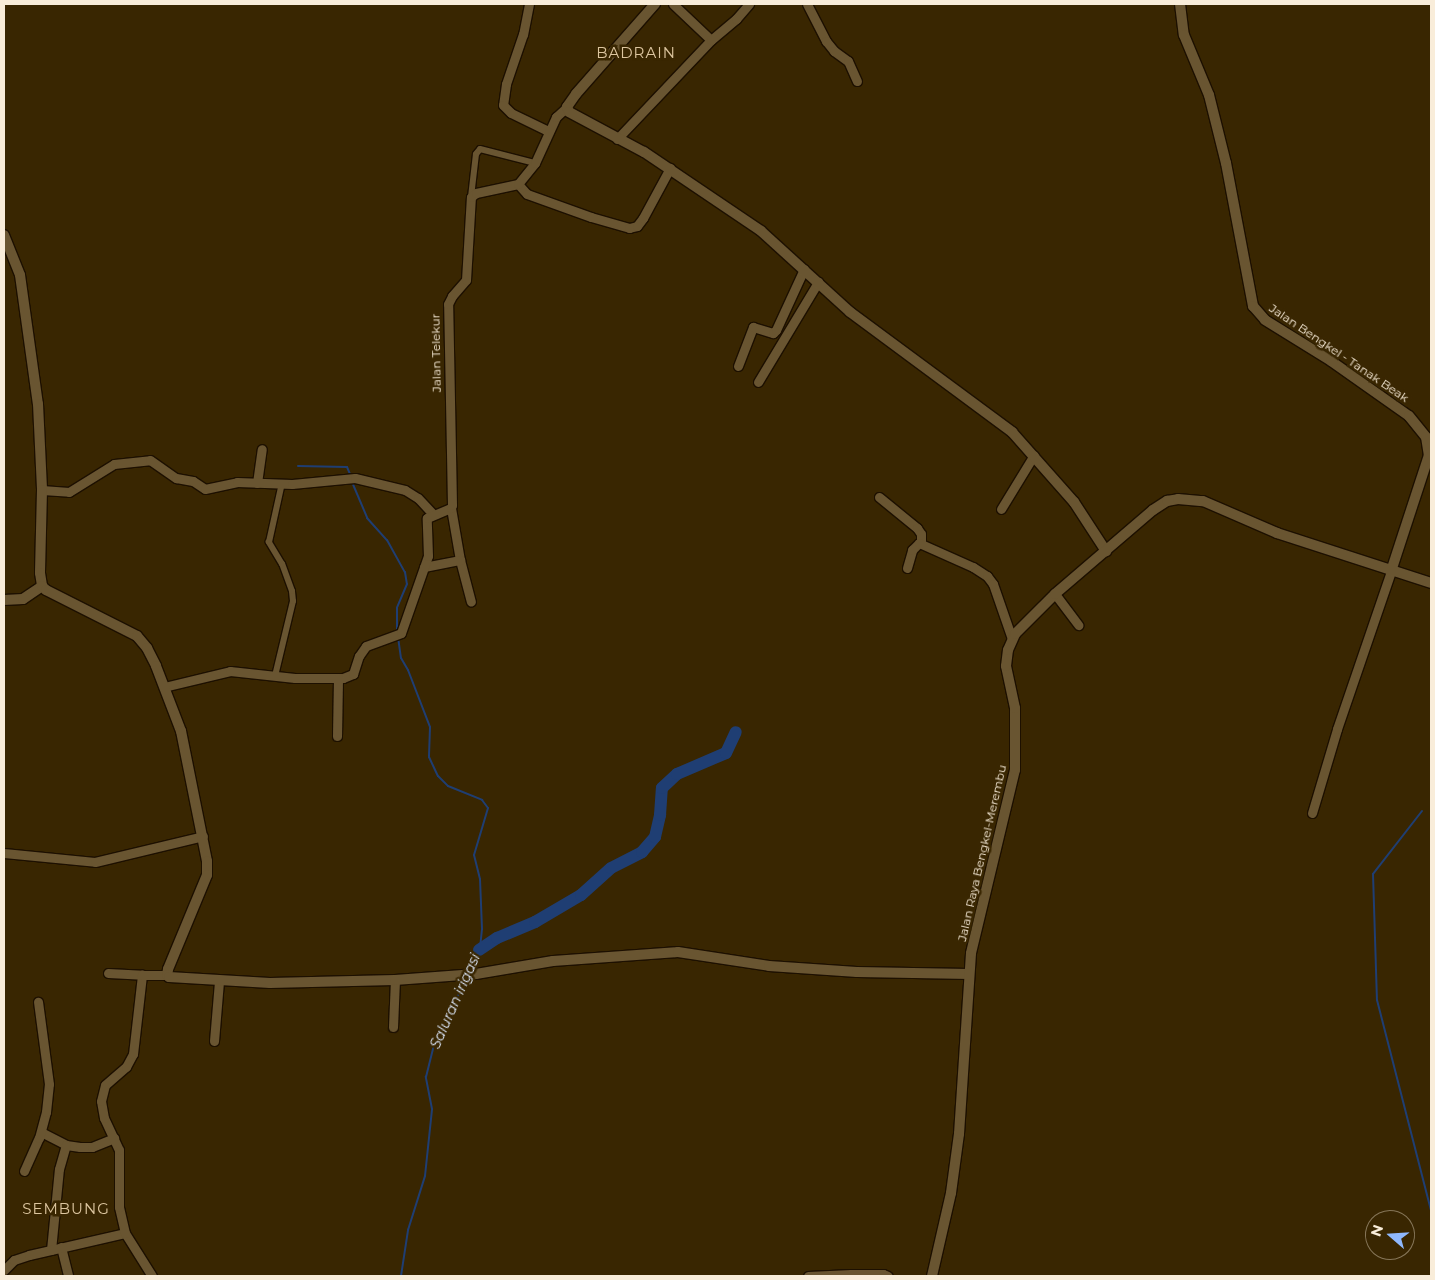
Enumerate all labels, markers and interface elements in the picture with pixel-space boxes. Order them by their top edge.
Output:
district label: BADRAIN [595,44,677,62]
street label: Jalan Bengkel - Tanak Beak [1267,301,1411,405]
street label: Jalan Telekur [428,314,444,392]
street label: Jalan Raya Bengkel-Merembu [955,763,1009,943]
water label: Saluran irigasi [427,951,483,1051]
district label: SEMBUNG [21,1200,111,1218]
north arrow [1365,1210,1415,1260]
text: N [1366,1222,1387,1239]

